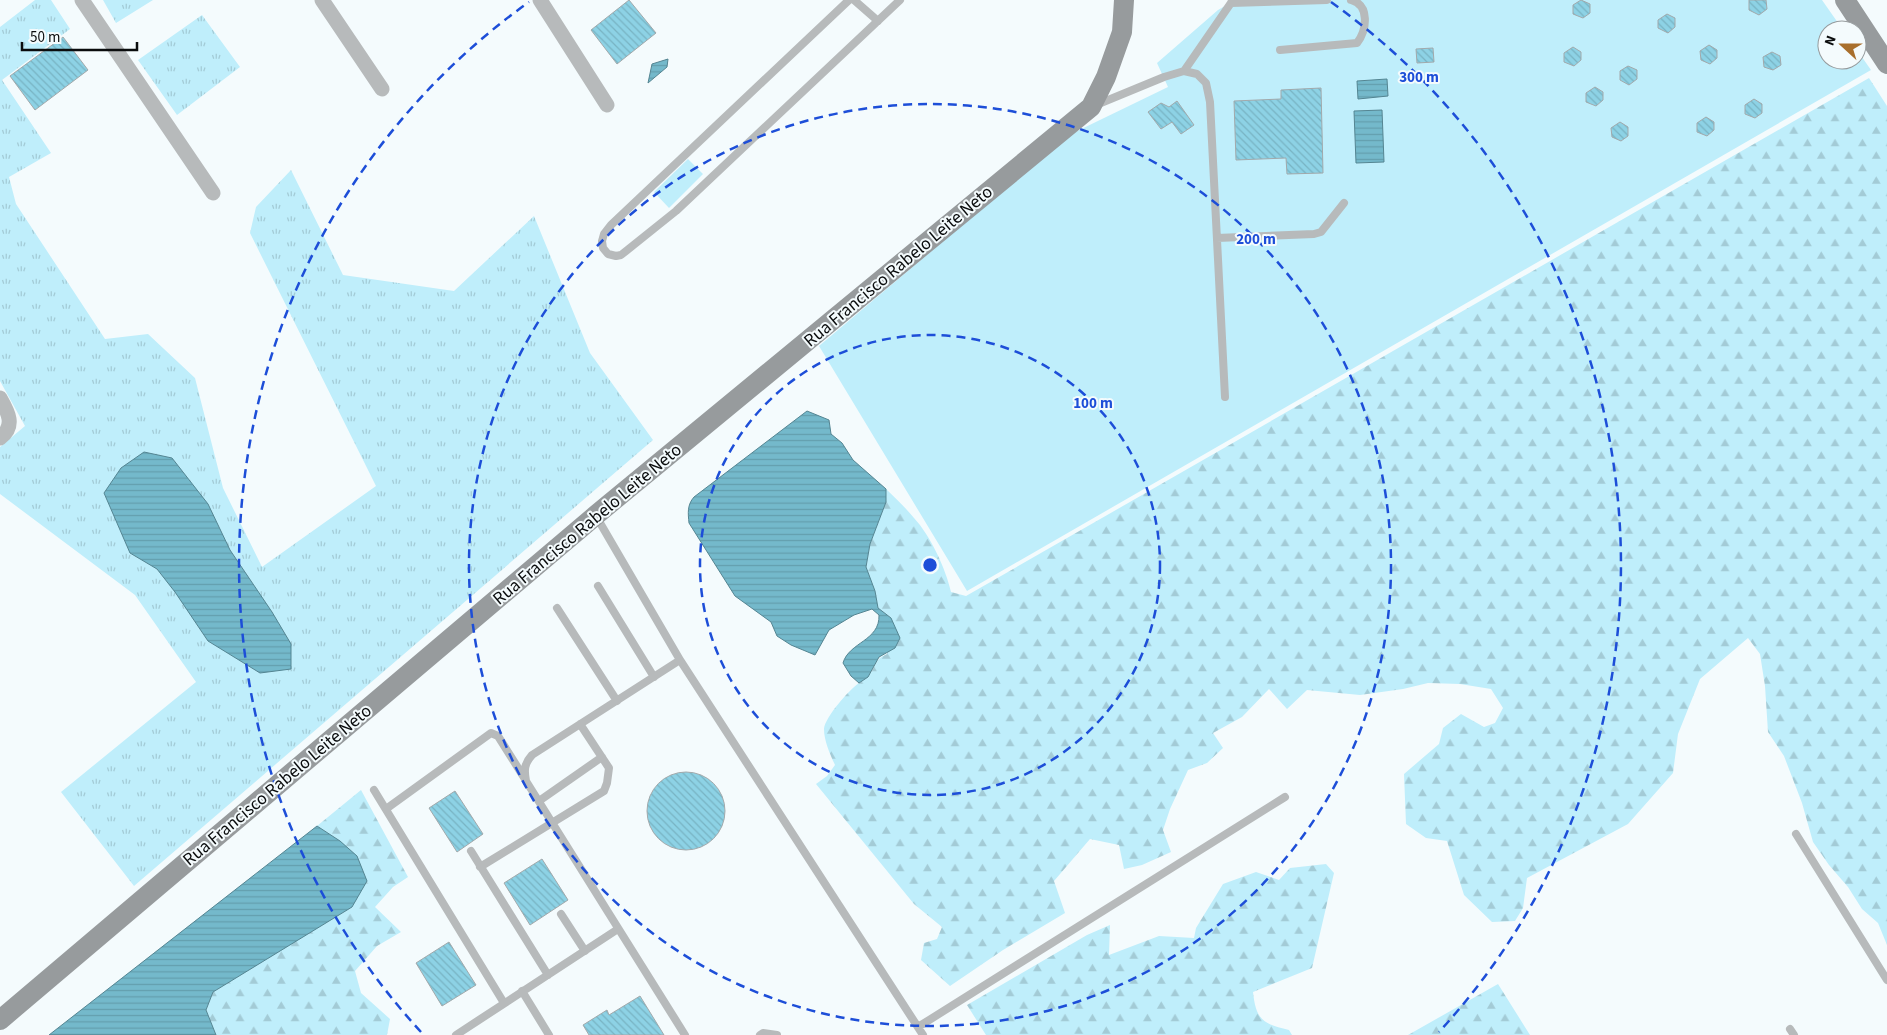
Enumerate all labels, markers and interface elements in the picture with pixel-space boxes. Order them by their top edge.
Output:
scale bar [22,20,138,52]
north arrow [1817,20,1867,70]
text: 50 m [30,27,60,48]
text: N [1820,33,1842,49]
text: 300 m [1399,67,1439,88]
street label: Rua Francisco Rabelo Leite Neto [798,180,998,353]
text: 200 m [1236,229,1276,250]
text: 100 m [1073,393,1113,414]
street label: Rua Francisco Rabelo Leite Neto [487,438,687,611]
centre of rings [921,556,939,574]
street label: Rua Francisco Rabelo Leite Neto [177,699,377,872]

